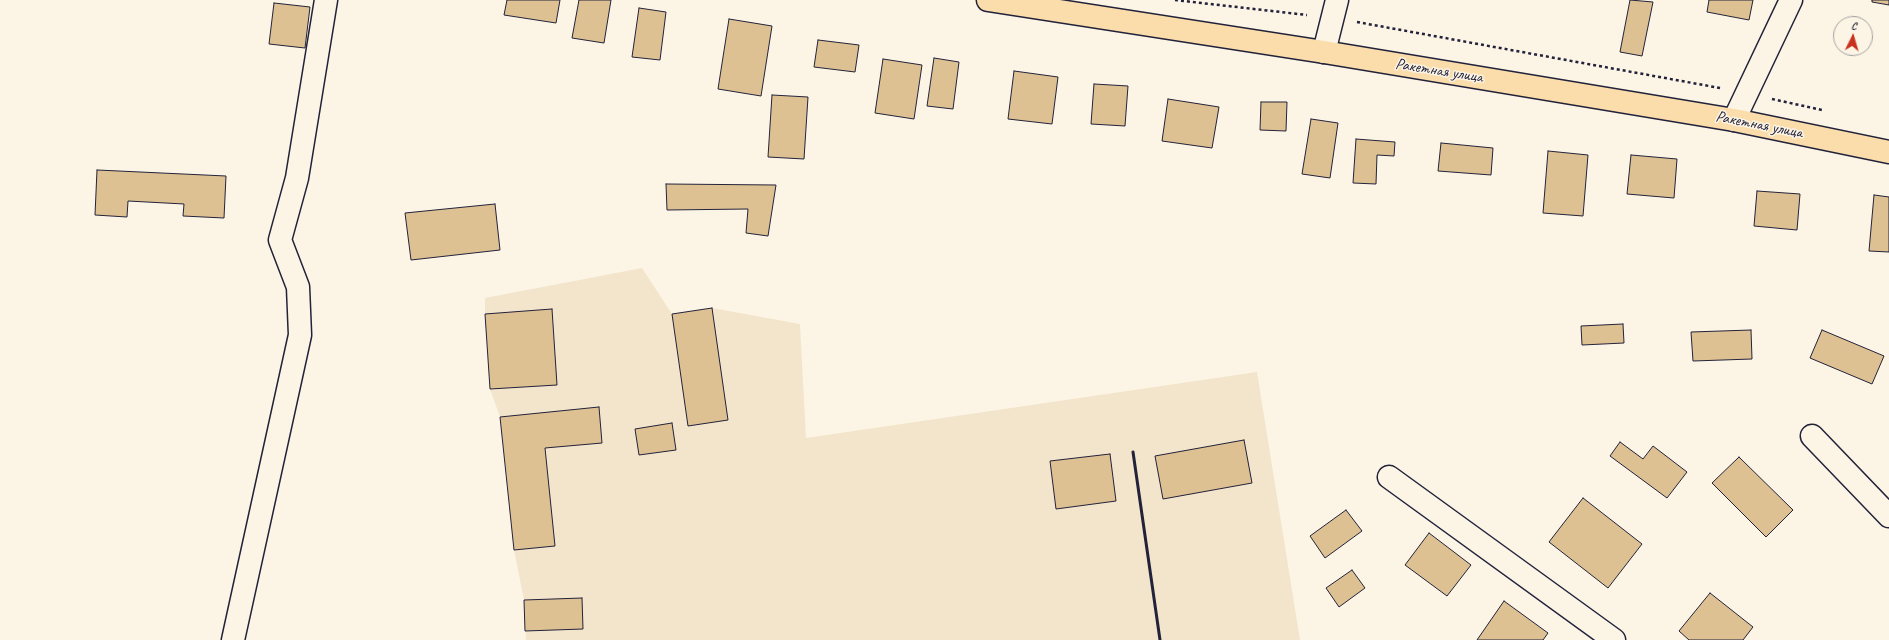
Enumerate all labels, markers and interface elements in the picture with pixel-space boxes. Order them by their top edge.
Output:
north arrow [1833,16,1873,56]
text: С [1851,18,1857,32]
street label: Ракетная улица [1394,55,1484,87]
street label: Ракетная улица [1714,107,1804,143]

